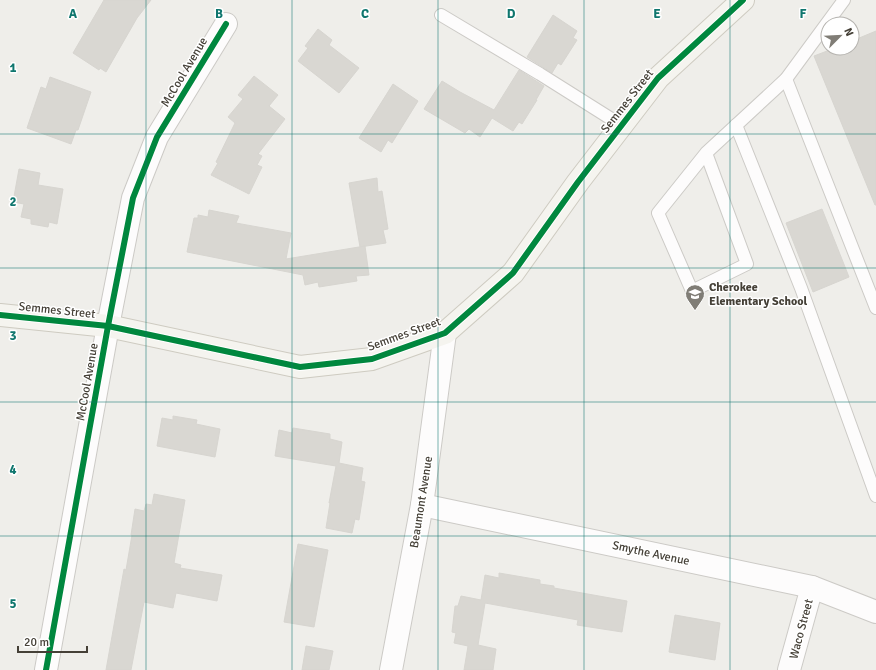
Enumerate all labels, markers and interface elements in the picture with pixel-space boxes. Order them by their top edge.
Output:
text: A [69,6,78,22]
text: B [215,6,223,22]
text: C [361,6,369,22]
text: D [507,6,516,22]
text: E [653,6,661,22]
text: F [800,6,807,22]
north arrow [820,16,860,56]
text: N [841,26,856,38]
street label: McCool Avenue [158,35,211,110]
text: 1 [9,60,17,76]
street label: Semmes Street [598,66,657,136]
text: 2 [9,194,17,210]
place label: Cherokee Elementary School [709,280,808,309]
school or university icon: Cherokee Elementary School [684,283,706,311]
street label: Semmes Street [18,299,96,322]
street label: Semmes Street [365,314,443,355]
text: 3 [9,328,17,344]
street label: McCool Avenue [73,342,102,422]
street label: Beaumont Avenue [407,455,436,549]
text: 4 [9,462,17,478]
street label: Smythe Avenue [611,538,691,569]
text: 5 [9,596,17,612]
street label: Waco Street [786,597,817,661]
scale bar [18,628,87,654]
text: 20 m [24,635,49,650]

